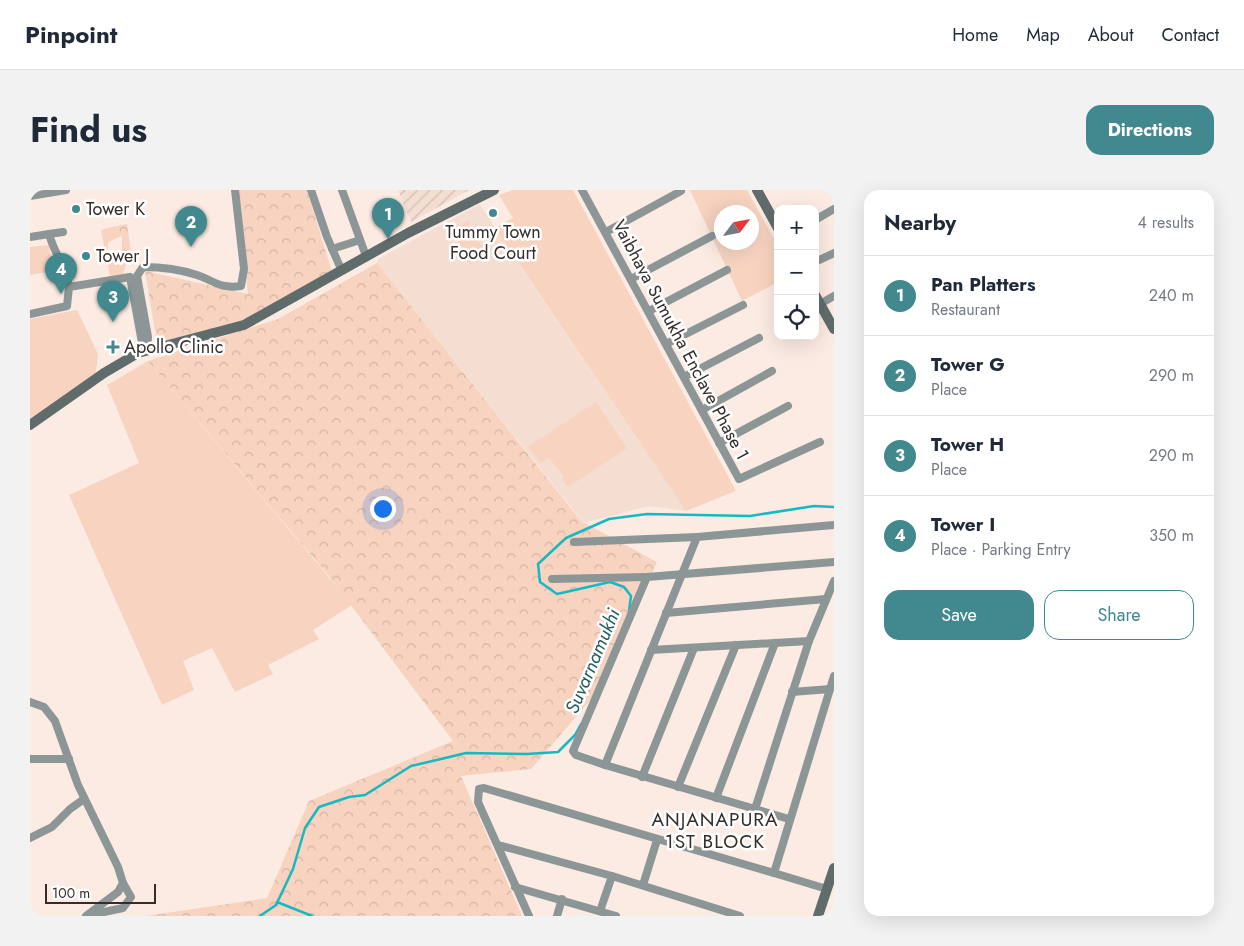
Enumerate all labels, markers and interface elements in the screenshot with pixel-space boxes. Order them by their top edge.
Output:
text: Pinpoint [25,17,117,52]
text: Home [952,22,998,48]
text: Map [1026,22,1060,48]
text: About [1088,22,1133,48]
text: Contact [1161,22,1219,48]
text: Find us [30,105,147,155]
button: Directions [1086,105,1214,155]
place label: Tower K [86,196,146,222]
pin: 1 [372,198,404,239]
marker: Tower K [70,203,82,215]
north arrow [714,205,759,250]
map controls [774,205,819,340]
button: + [774,205,819,250]
pin: 2 [175,206,207,247]
marker: Tummy Town Food Court [487,207,499,219]
text: Nearby [884,208,956,238]
text: 4 results [1138,211,1194,234]
street label: Vaibhava Sumukha Enclave Phase 1 [606,215,756,465]
place label: Tummy Town Food Court [445,219,541,266]
place label: Tower J [96,243,149,269]
marker: Tower J [80,250,92,262]
button: − [774,250,819,295]
pin: 4 [45,253,77,294]
text: Pan Platters [931,271,1036,298]
pin: 3 [97,281,129,322]
text: 1 [896,284,904,307]
text: 240 m [1149,284,1194,307]
button: locate [774,295,819,340]
text: Restaurant [931,298,1000,321]
place label: Apollo Clinic [124,334,223,360]
marker: Apollo Clinic [106,340,120,354]
text: Tower G [931,351,1005,378]
text: 2 [895,364,905,387]
text: 290 m [1149,364,1194,387]
text: Place [931,378,967,401]
text: Tower H [931,431,1004,458]
text: 3 [895,444,905,467]
text: 290 m [1149,444,1194,467]
text: Place [931,458,967,481]
your location [370,496,396,522]
text: Tower I [931,511,995,538]
text: 4 [894,524,906,547]
text: 350 m [1149,524,1194,547]
text: Place · Parking Entry [931,538,1070,561]
button: Save [884,590,1034,640]
button: Share [1044,590,1194,640]
water label: Suvarnamukhi [558,603,627,718]
district label: ANJANAPURA 1ST BLOCK [651,806,779,855]
scale bar [45,881,156,904]
text: 100 m [52,883,90,903]

